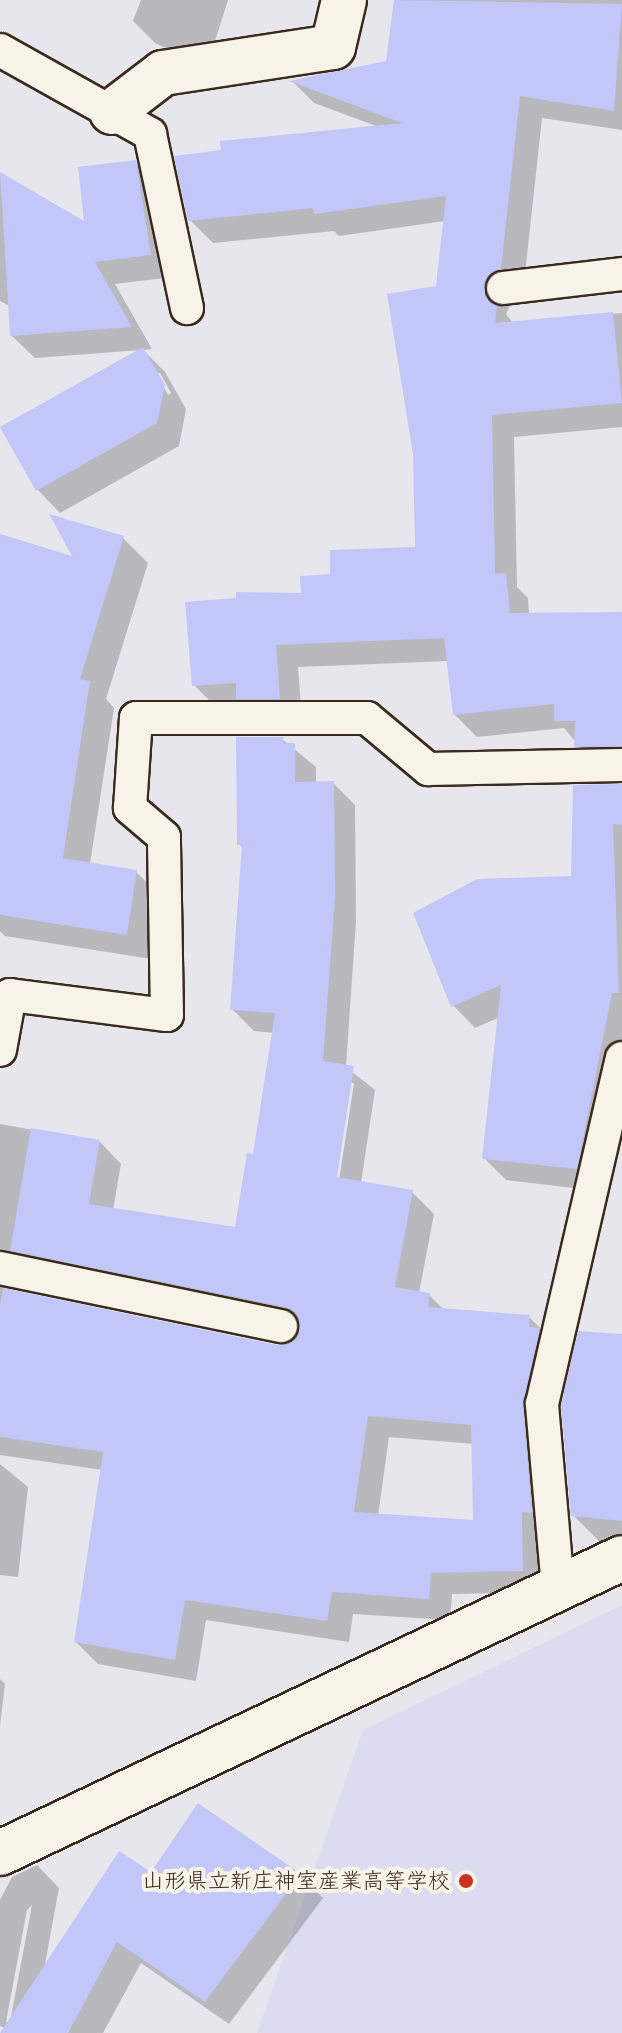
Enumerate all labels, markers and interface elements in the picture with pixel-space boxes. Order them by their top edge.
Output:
place label: 山形県立新庄神室産業高等学校 [142,1868,450,1894]
marker: 山形県立新庄神室産業高等学校 [457,1872,475,1890]

